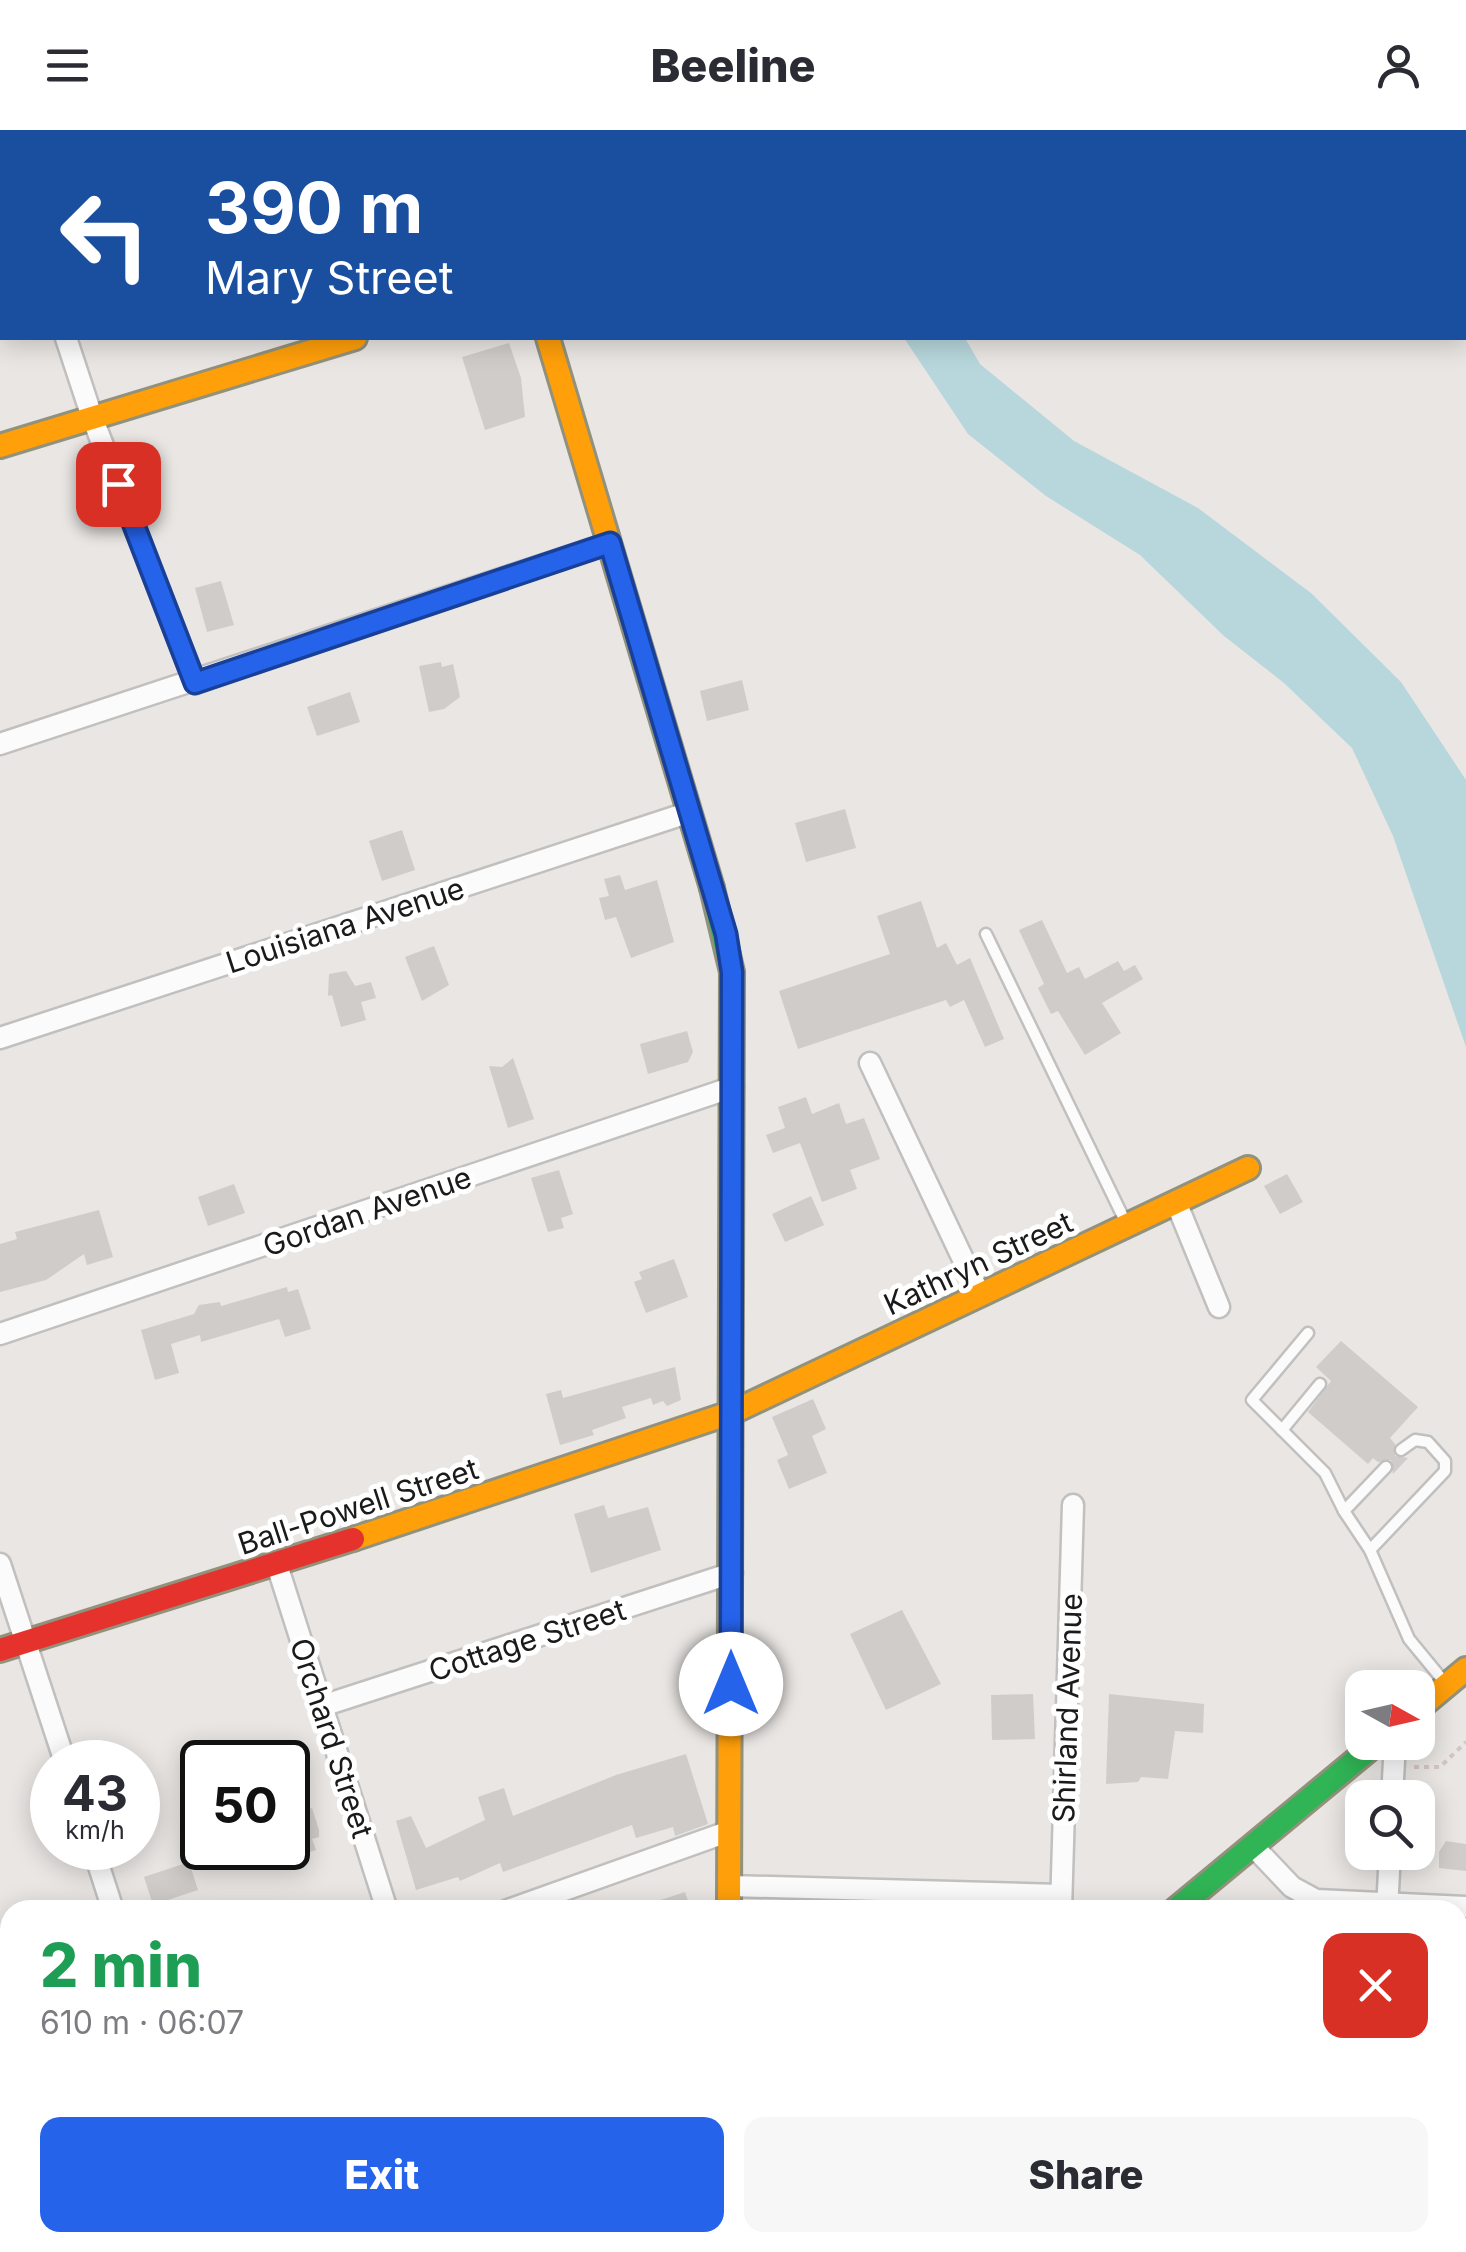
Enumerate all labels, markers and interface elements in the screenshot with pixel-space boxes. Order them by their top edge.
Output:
icon: menu [40,38,95,93]
text: Beeline [650,38,816,93]
icon: person [1371,38,1426,93]
text: 390 m [205,165,423,250]
icon: left [40,170,170,300]
text: Mary Street [205,250,454,305]
pin [76,442,161,527]
icon: arrive [91,457,146,512]
street label: Louisiana Avenue [221,870,469,980]
street label: Gordan Avenue [258,1159,476,1263]
street label: Kathryn Street [878,1204,1078,1322]
street label: Ball-Powell Street [233,1450,483,1562]
street label: Cottage Street [424,1591,630,1689]
street label: Shirland Avenue [1045,1592,1089,1824]
position arrow [679,1632,783,1736]
street label: Orchard Street [283,1634,381,1843]
north arrow [1345,1670,1435,1760]
map controls [1345,1670,1435,1870]
speed limit sign: 50 [180,1740,310,1870]
text: 43 [62,1763,128,1823]
button: search [1345,1780,1435,1870]
text: km/h [65,1815,125,1845]
text: 2 min [40,1929,202,2001]
button: close [1323,1933,1428,2038]
text: 610 m · 06:07 [40,2003,244,2042]
button: Exit [40,2117,724,2232]
button: Share [744,2117,1428,2232]

